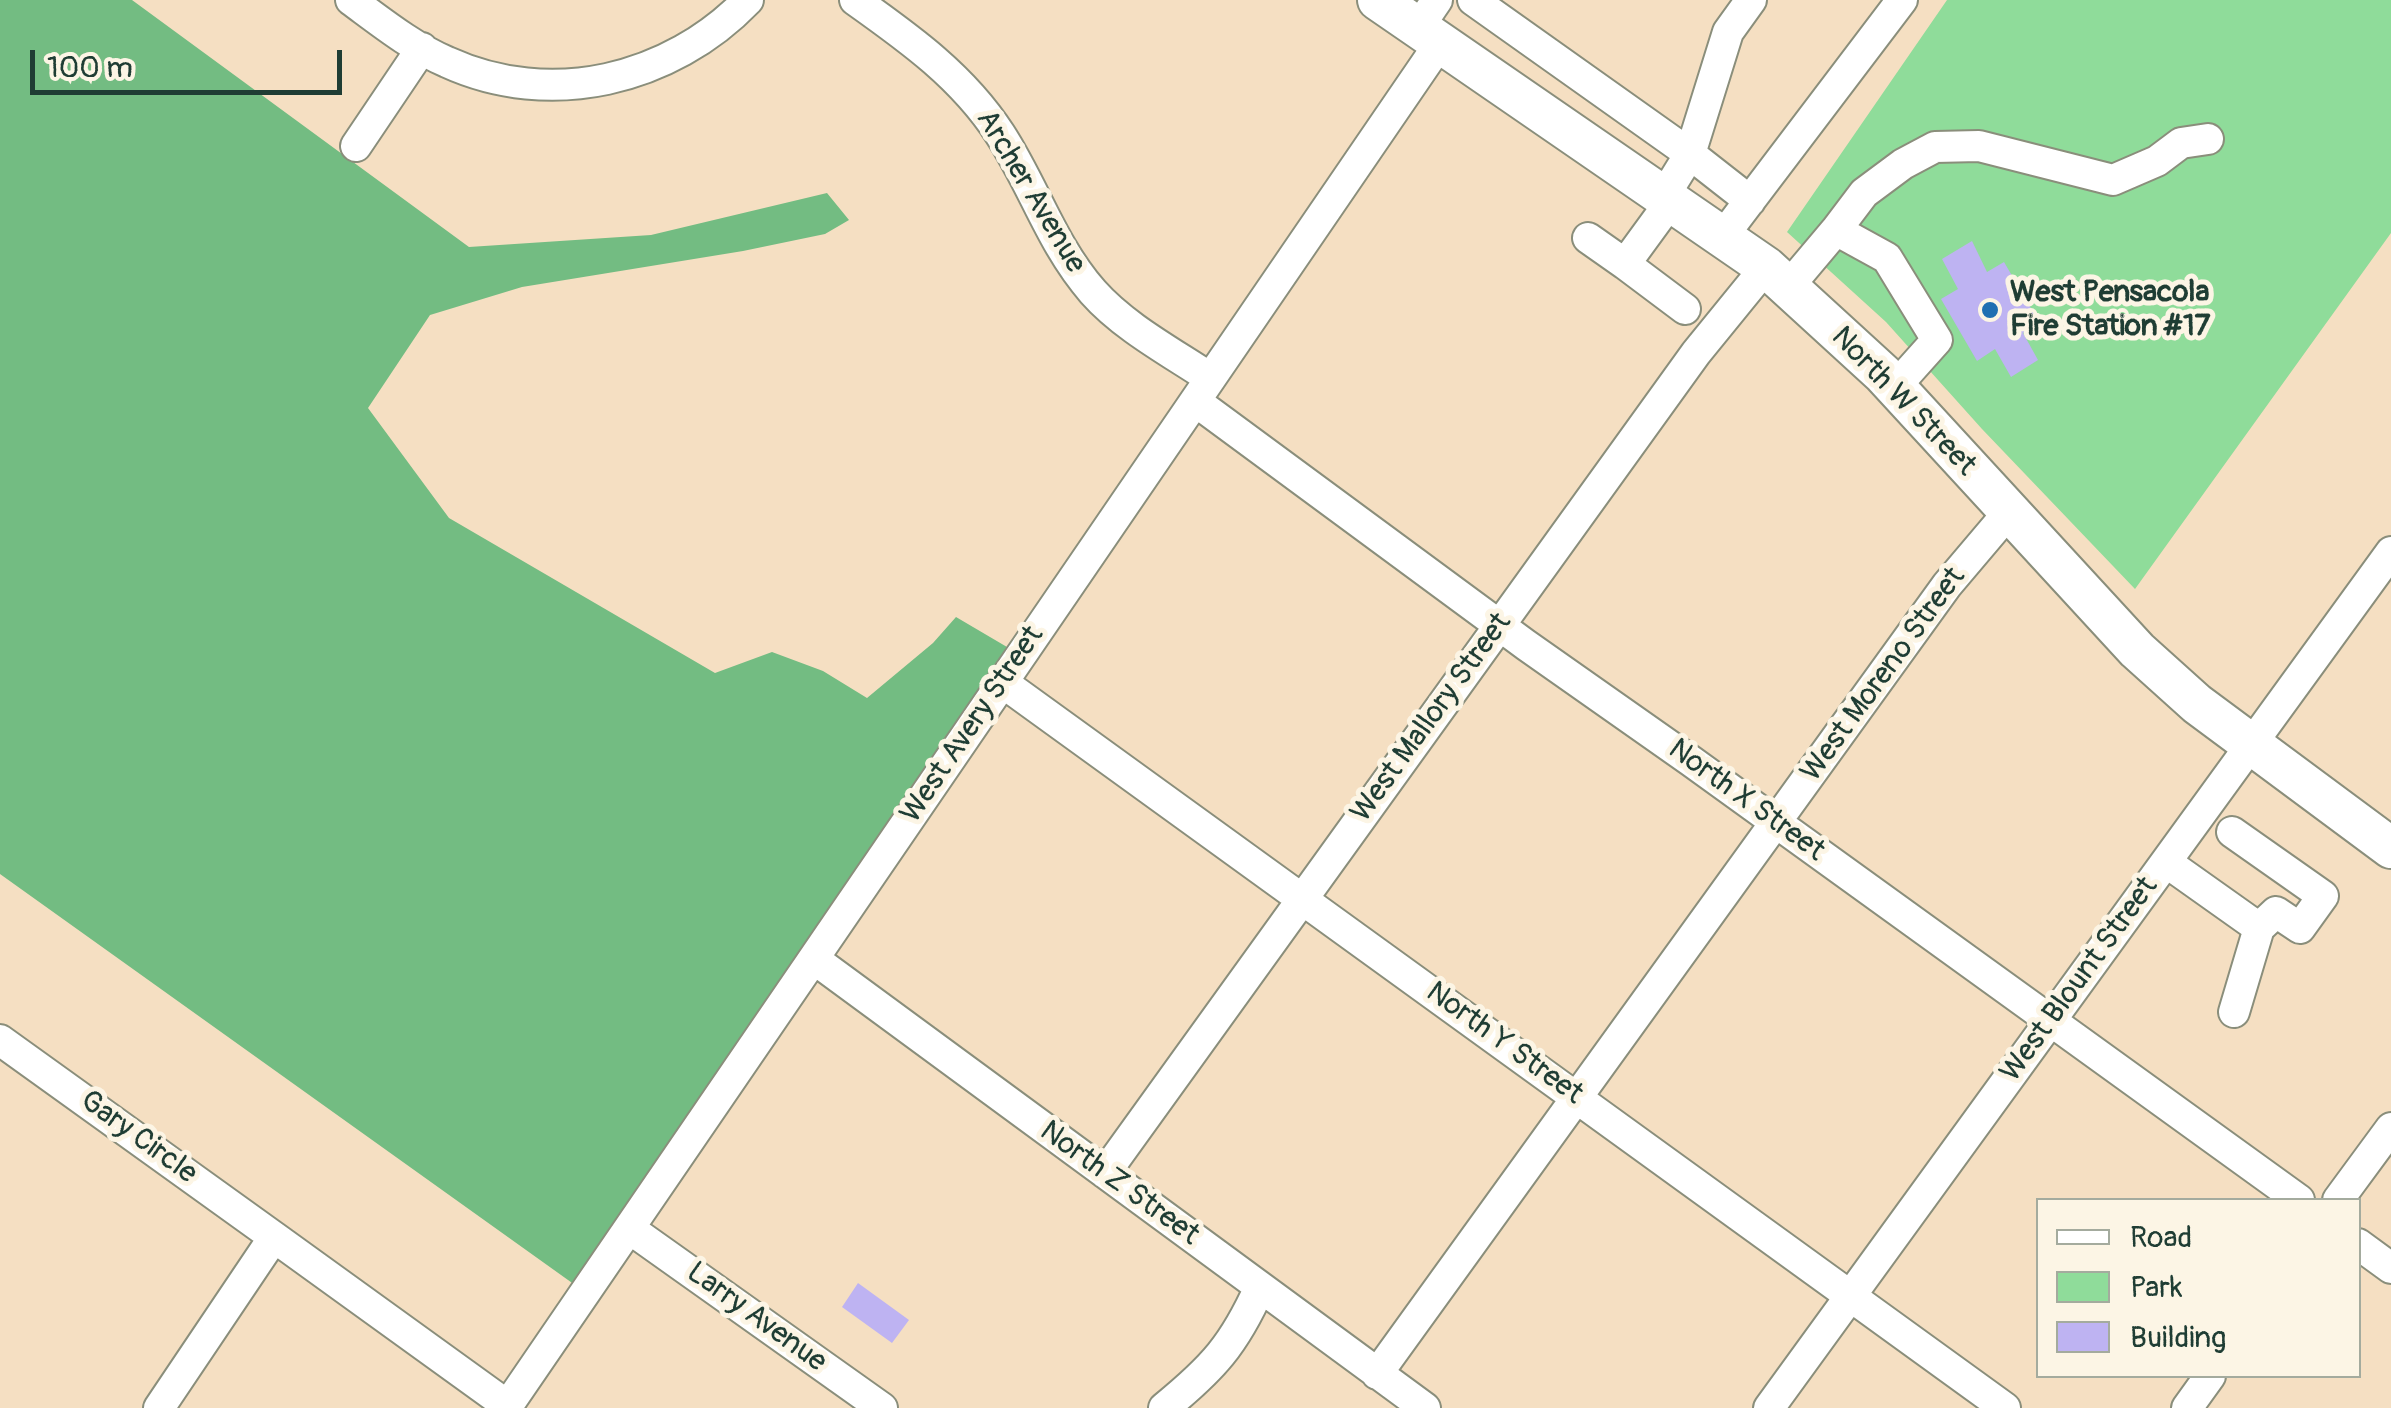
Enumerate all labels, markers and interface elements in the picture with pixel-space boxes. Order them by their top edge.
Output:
scale bar [35,30,348,92]
text: 100 m [47,49,133,86]
street label: Archer Avenue [967,104,1093,280]
place label: West Pensacola Fire Station #17 [2010,275,2210,346]
marker: West Pensacola Fire Station #17 [1979,299,2001,321]
street label: North W Street [1823,320,1983,484]
street label: West Moreno Street [1794,561,1974,789]
street label: West Mallory Street [1344,606,1520,830]
street label: West Avery Street [894,620,1052,830]
street label: North X Street [1661,732,1831,870]
street label: West Blount Street [1994,871,2166,1089]
street label: North Y Street [1419,975,1589,1113]
street label: Gary Circle [73,1084,203,1192]
street label: North Z Street [1032,1114,1206,1254]
legend [2036,1198,2361,1378]
text: Road [2130,1219,2192,1256]
street label: Larry Avenue [679,1255,833,1381]
text: Park [2130,1269,2183,1306]
text: Building [2130,1319,2226,1356]

